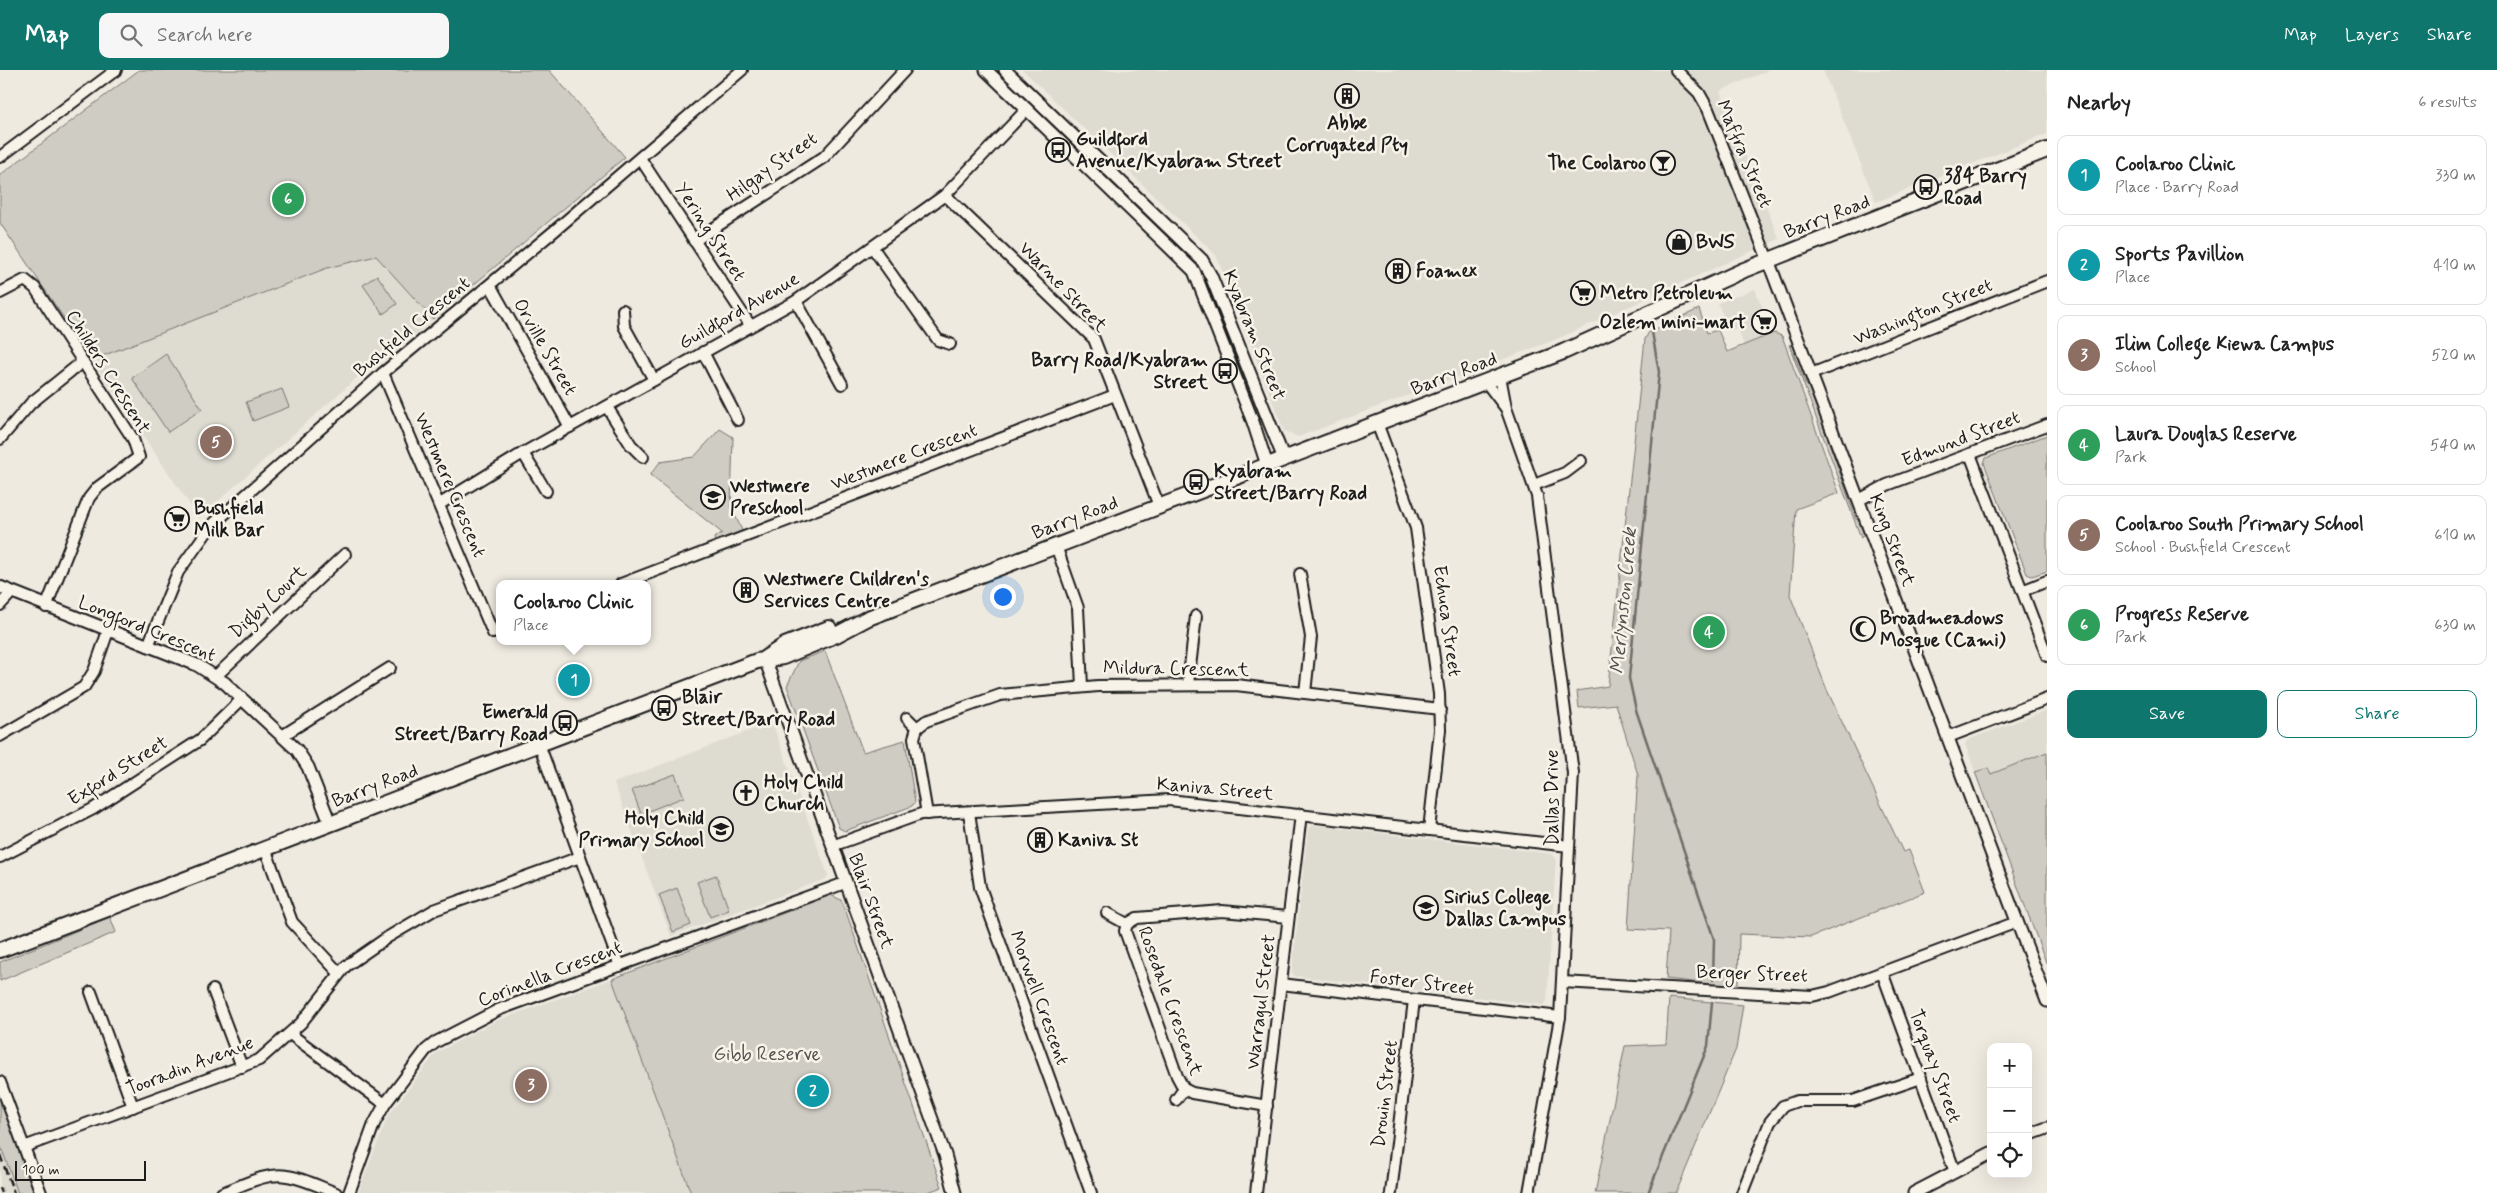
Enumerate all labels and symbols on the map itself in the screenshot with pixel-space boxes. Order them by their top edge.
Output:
building icon: Abbe Corrugated Pty [1334,83,1360,109]
street label: Maffra Street [1710,96,1778,212]
place label: Abbe Corrugated Pty [1286,111,1408,159]
street label: Hilgay Street [722,126,824,209]
place label: Guildford Avenue/Kyabram Street [1076,127,1282,174]
bus stop icon: Guildford Avenue/Kyabram Street [1045,137,1071,163]
bar icon: The Coolaroo [1650,150,1676,176]
place label: The Coolaroo [1548,151,1646,176]
place label: 384 Barry Road [1944,164,2027,211]
bus stop icon: 384 Barry Road [1913,174,1939,200]
street label: Yering Street [668,178,751,287]
pin: 6 [272,180,304,218]
street label: Barry Road [1780,189,1874,246]
shop icon: BWS [1666,229,1692,255]
place label: BWS [1696,230,1735,255]
street label: Warne Street [1013,236,1113,338]
building icon: Foamex [1385,258,1411,284]
place label: Foamex [1416,259,1478,284]
street label: Guildford Avenue [674,266,805,358]
street label: Kyabram Street [1216,266,1292,404]
street label: Bushfield Crescent [348,271,476,383]
street label: Washington Street [1850,273,1997,354]
supermarket icon: Metro Petroleum [1570,280,1596,306]
place label: Metro Petroleum [1600,281,1733,306]
street label: Orville Street [507,294,583,400]
street label: Childers Crescent [60,305,156,439]
supermarket icon: Ozlem mini-mart [1751,309,1777,335]
place label: Ozlem mini-mart [1600,310,1746,335]
street label: Barry Road [1407,346,1501,403]
place label: Barry Road/Kyabram Street [1031,348,1209,395]
bus stop icon: Barry Road/Kyabram Street [1212,358,1238,384]
street label: Edmund Street [1898,405,2024,473]
street label: Westmere Crescent [408,409,492,561]
street label: Westmere Crescent [827,418,981,496]
pin: 5 [200,423,232,461]
place label: Kyabram Street/Barry Road [1214,459,1367,507]
bus stop icon: Kyabram Street/Barry Road [1183,469,1209,495]
place label: Westmere Preschool [729,474,810,521]
school or university icon: Westmere Preschool [700,484,726,510]
street label: Barry Road [1028,490,1122,547]
street label: King Street [1861,490,1921,591]
place label: Bushfield Milk Bar [194,496,265,543]
supermarket icon: Bushfield Milk Bar [164,506,190,532]
water label: Merlynston Creek [1604,525,1644,675]
street label: Digby Court [224,560,314,646]
street label: Echuca Street [1427,564,1467,678]
place label: Westmere Children's Services Centre [763,567,930,614]
building icon: Westmere Children's Services Centre [733,577,759,603]
your location [990,584,1016,610]
street label: Longford Crescent [73,590,220,671]
place label: Broadmeadows Mosque (Cami) [1880,606,2006,654]
pin: 4 [1693,613,1725,651]
mosque icon: Broadmeadows Mosque (Cami) [1850,616,1876,642]
street label: Mildura Crescent [1103,655,1249,683]
pin: 1 [558,661,590,699]
place label: Blair Street/Barry Road [682,685,835,733]
bus stop icon: Blair Street/Barry Road [651,695,677,721]
place label: Emerald Street/Barry Road [395,700,548,748]
bus stop icon: Emerald Street/Barry Road [552,710,578,736]
street label: Exford Street [63,730,174,814]
street label: Dallas Drive [1540,750,1565,846]
street label: Barry Road [328,758,422,815]
place label: Holy Child Church [764,770,844,817]
street label: Kaniva Street [1156,771,1274,807]
church icon: Holy Child Church [733,780,759,806]
place label: Holy Child Primary School [578,806,704,853]
school or university icon: Holy Child Primary School [708,816,734,842]
building icon: Kaniva St [1027,827,1053,853]
place label: Kaniva St [1058,828,1138,853]
street label: Blair Street [842,850,900,952]
place label: Sirius College Dallas Campus [1444,885,1567,932]
school or university icon: Sirius College Dallas Campus [1413,895,1439,921]
street label: Rosedale Crescent [1131,923,1209,1079]
street label: Morwell Crescent [1003,927,1075,1069]
street label: Warragul Street [1240,933,1283,1071]
street label: Corinella Crescent [474,935,626,1013]
street label: Berger Street [1696,960,1808,990]
street label: Foster Street [1368,964,1476,1002]
street label: Torquay Street [1902,1006,1967,1127]
street label: Tooradin Avenue [123,1030,257,1102]
street label: Drouin Street [1366,1039,1404,1149]
park label: Gibb Reserve [713,1042,821,1067]
pin: 3 [515,1066,547,1104]
pin: 2 [797,1072,829,1110]
scale bar [15,1158,146,1181]

